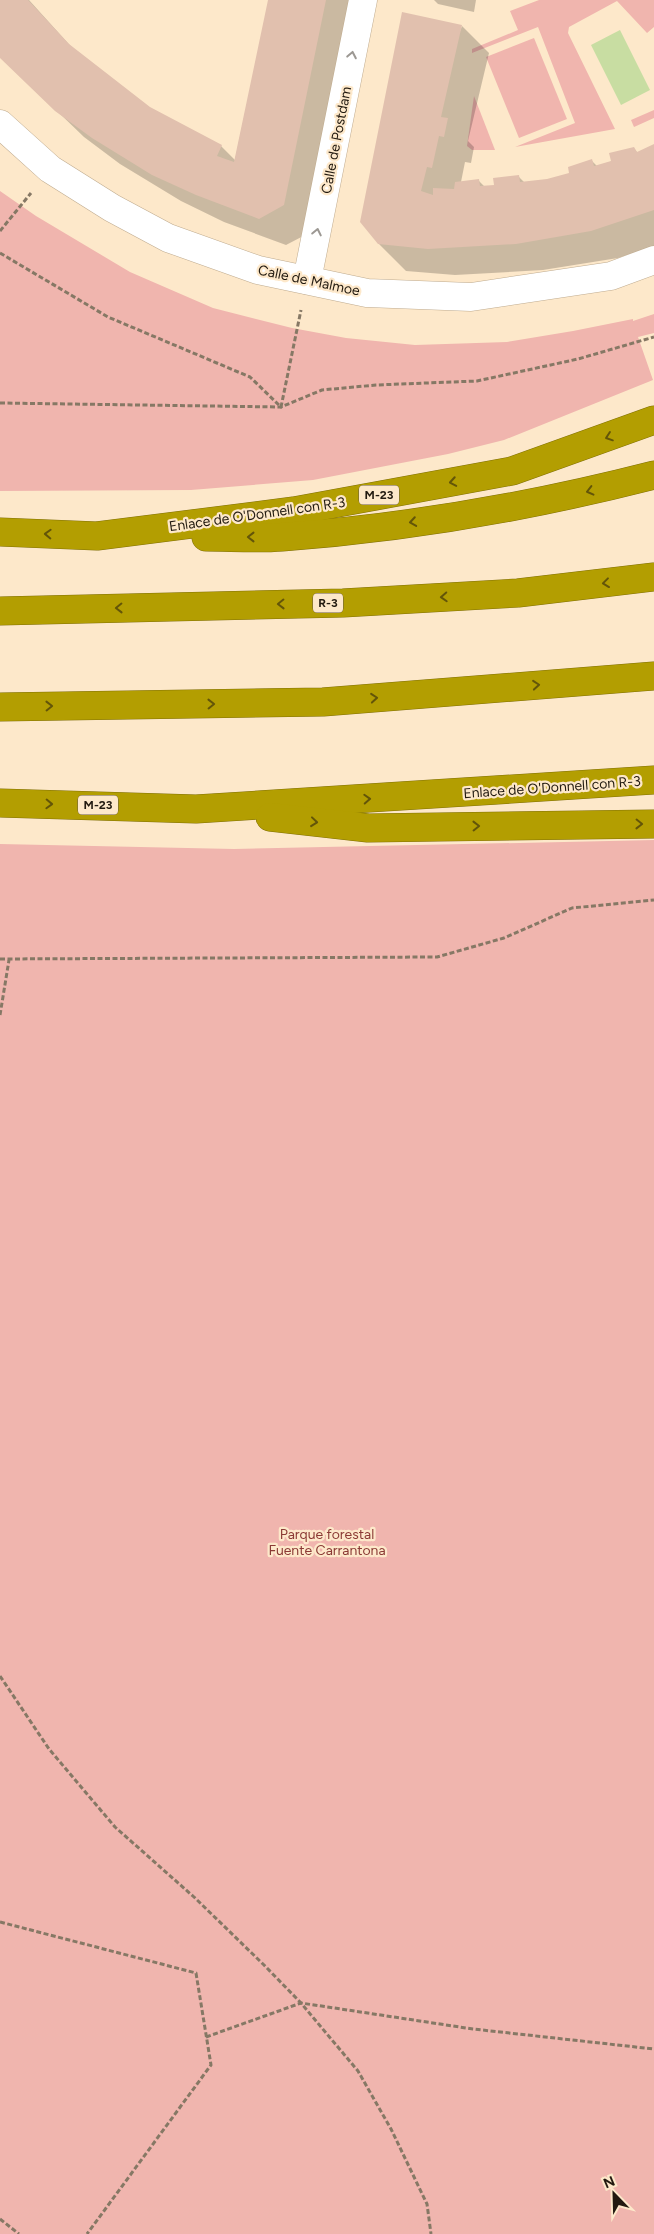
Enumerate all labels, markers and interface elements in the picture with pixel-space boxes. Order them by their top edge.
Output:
one-way arrow [347,51,357,60]
street label: Calle de Postdam [318,85,355,195]
one-way arrow [311,228,322,236]
street label: Calle de Malmoe [256,261,362,300]
one-way arrow [605,432,613,442]
one-way arrow [448,476,457,486]
road number: M-23 [359,486,399,504]
one-way arrow [586,486,594,496]
street label: Enlace de O'Donnell con R-3 [168,494,346,535]
one-way arrow [408,517,417,527]
one-way arrow [44,529,52,539]
one-way arrow [247,532,254,542]
one-way arrow [601,577,609,588]
one-way arrow [440,592,448,603]
road number: R-3 [313,594,343,612]
one-way arrow [277,599,285,609]
one-way arrow [115,603,122,613]
one-way arrow [532,680,540,691]
one-way arrow [370,693,378,704]
one-way arrow [208,699,215,709]
one-way arrow [45,701,53,711]
street label: Enlace de O'Donnell con R-3 [463,773,641,802]
one-way arrow [363,793,371,804]
road number: M-23 [78,796,118,814]
one-way arrow [45,799,53,809]
one-way arrow [310,816,318,827]
one-way arrow [635,819,643,829]
one-way arrow [472,821,480,832]
park label: Parque forestal Fuente Carrantona [268,1526,386,1559]
north arrow [589,2169,639,2219]
text: N [601,2173,617,2192]

